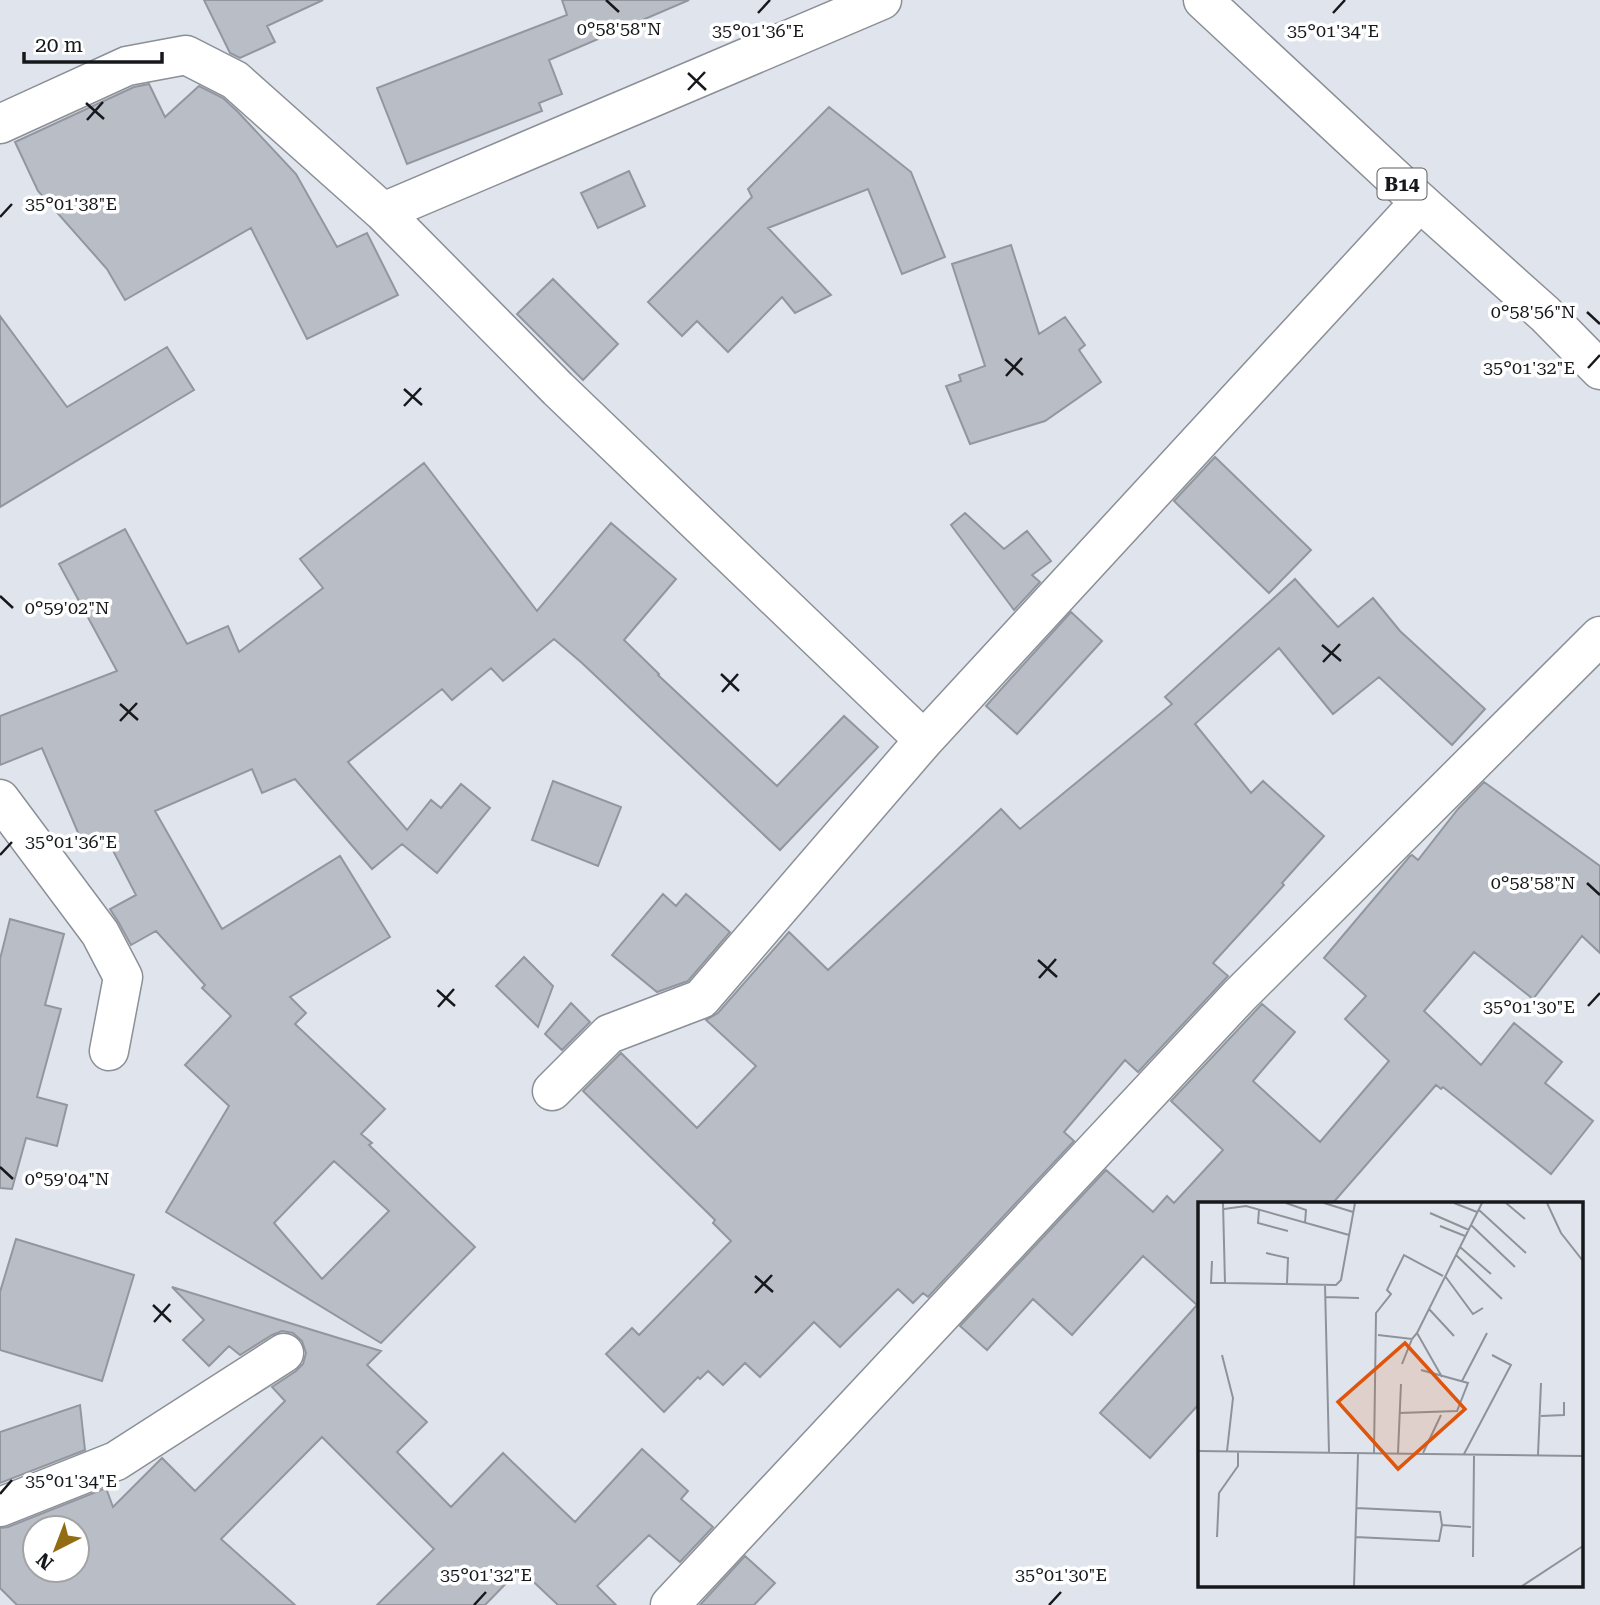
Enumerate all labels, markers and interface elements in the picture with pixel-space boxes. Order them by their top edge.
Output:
text: 0°58'58"N [577,18,661,39]
text: 35°01'36"E [712,20,804,41]
text: 35°01'34"E [1287,20,1379,41]
scale bar [24,21,163,65]
text: 20 m [35,33,83,57]
road number: B14 [1378,168,1426,200]
text: 35°01'38"E [25,193,117,214]
text: 0°58'56"N [1491,301,1575,322]
text: 35°01'32"E [1483,357,1575,378]
text: 0°59'02"N [25,597,109,618]
text: 35°01'36"E [25,831,117,852]
text: 0°58'58"N [1491,872,1575,893]
text: 35°01'30"E [1483,996,1575,1017]
text: 0°59'04"N [25,1168,109,1189]
inset map [1198,1202,1582,1588]
text: 35°01'34"E [25,1470,117,1491]
north arrow [21,1514,91,1584]
text: N [32,1548,58,1575]
text: 35°01'32"E [440,1564,532,1585]
text: 35°01'30"E [1015,1564,1107,1585]

